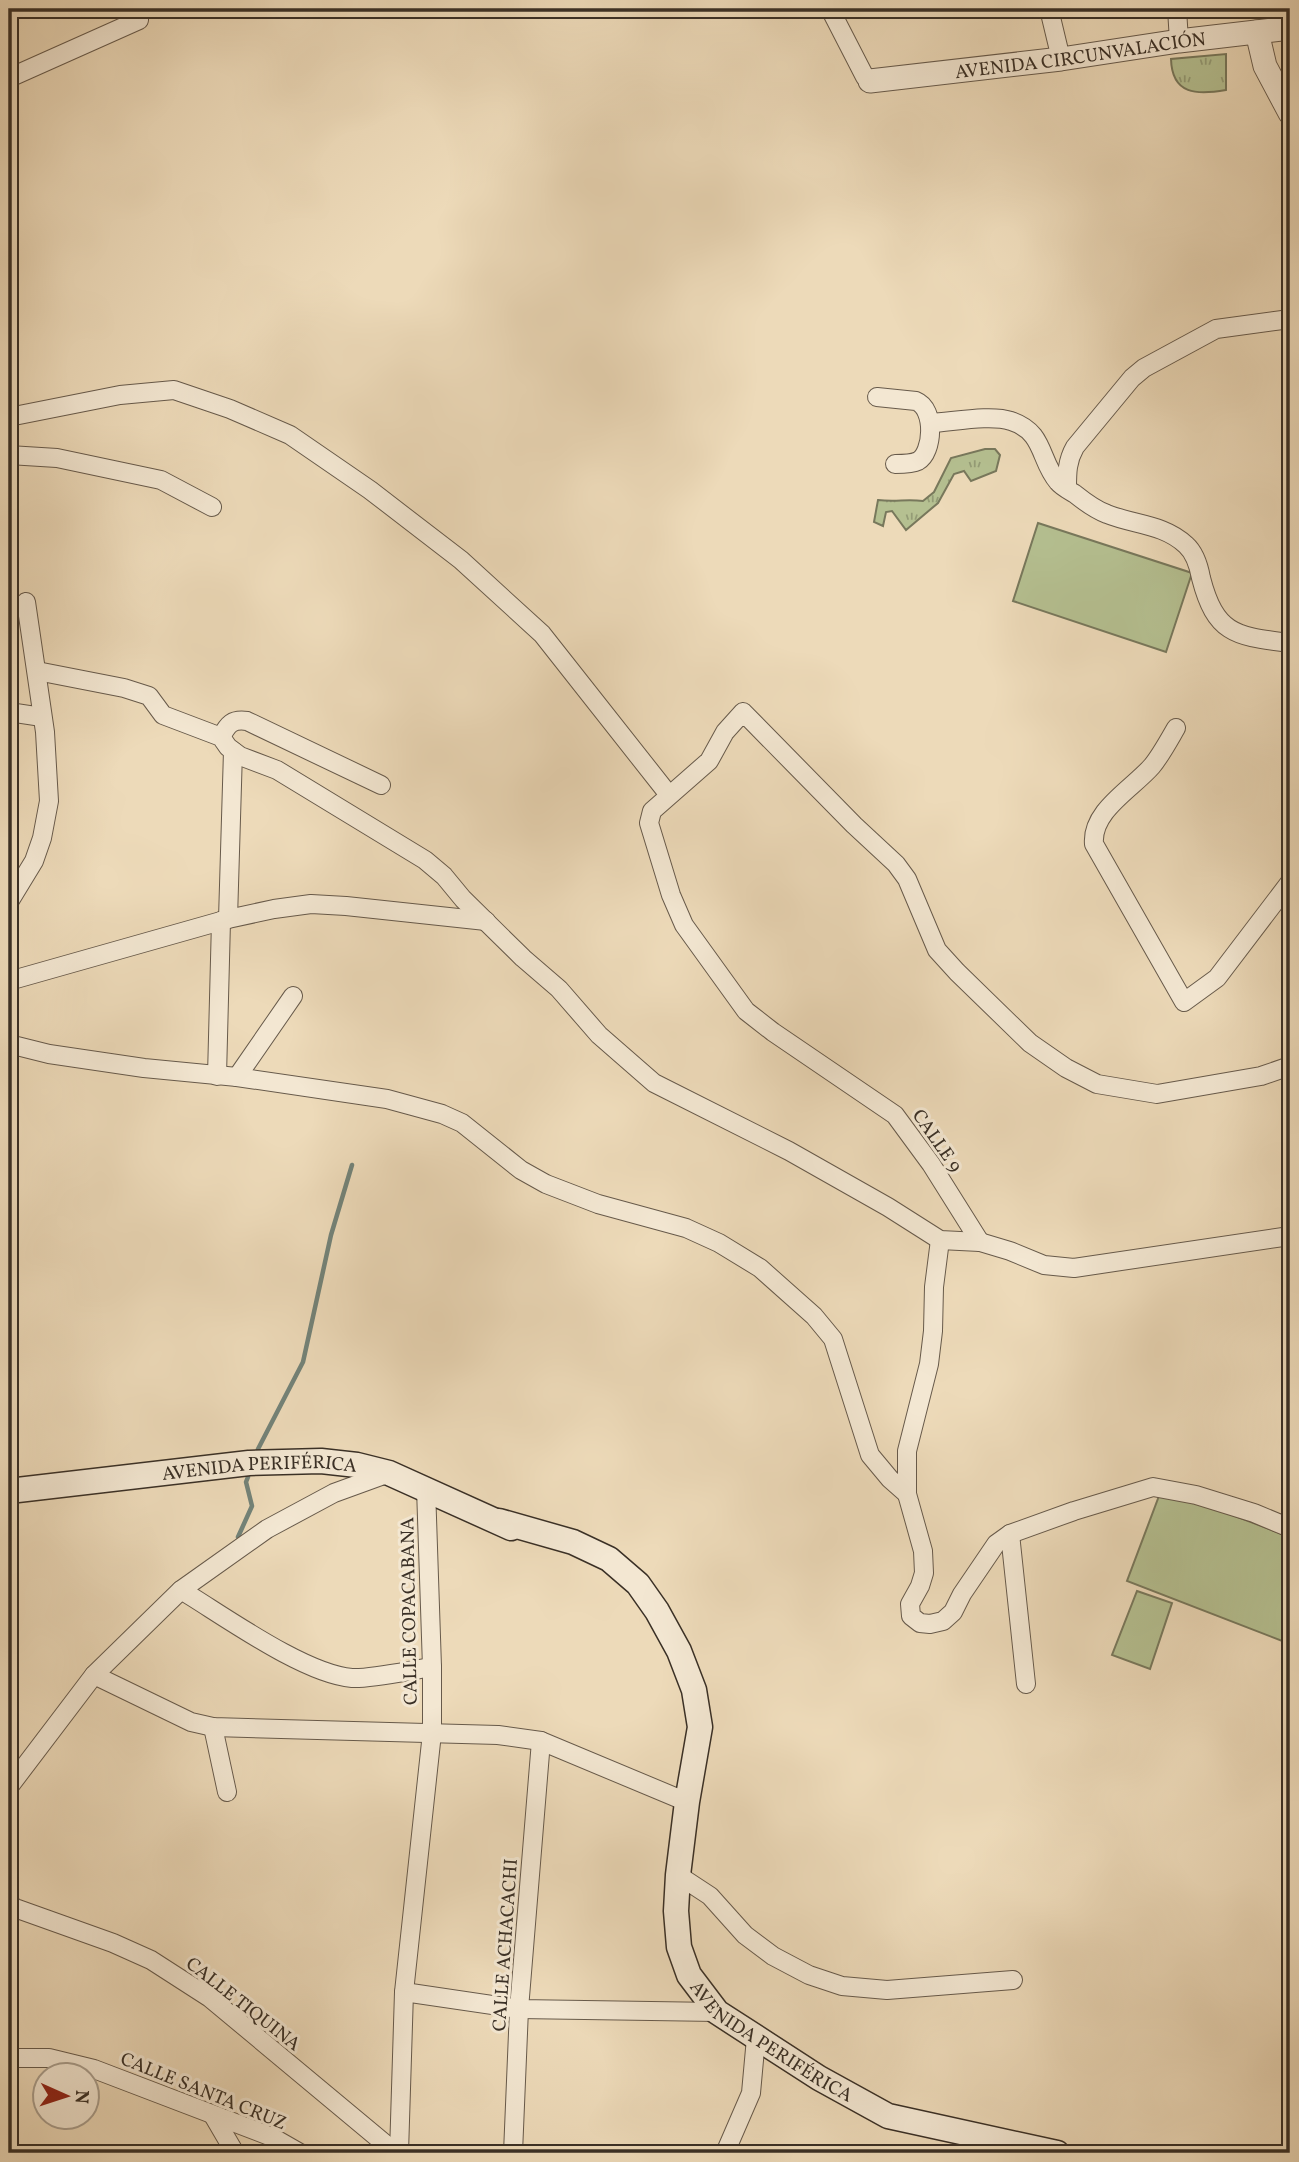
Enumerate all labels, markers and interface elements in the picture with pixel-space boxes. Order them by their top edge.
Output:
street label: AVENIDA CIRCUNVALACIÓN [954,27,1207,86]
street label: CALLE 9 [905,1104,968,1178]
street label: AVENIDA PERIFÉRICA [161,1450,358,1488]
street label: CALLE COPACABANA [395,1517,425,1705]
street label: CALLE ACHACACHI [487,1858,525,2032]
street label: CALLE TIQUINA [180,1951,306,2058]
street label: AVENIDA PERIFÉRICA [683,1976,857,2109]
street label: CALLE SANTA CRUZ [116,2047,290,2137]
north arrow [32,2060,102,2130]
text: N [68,2089,94,2105]

